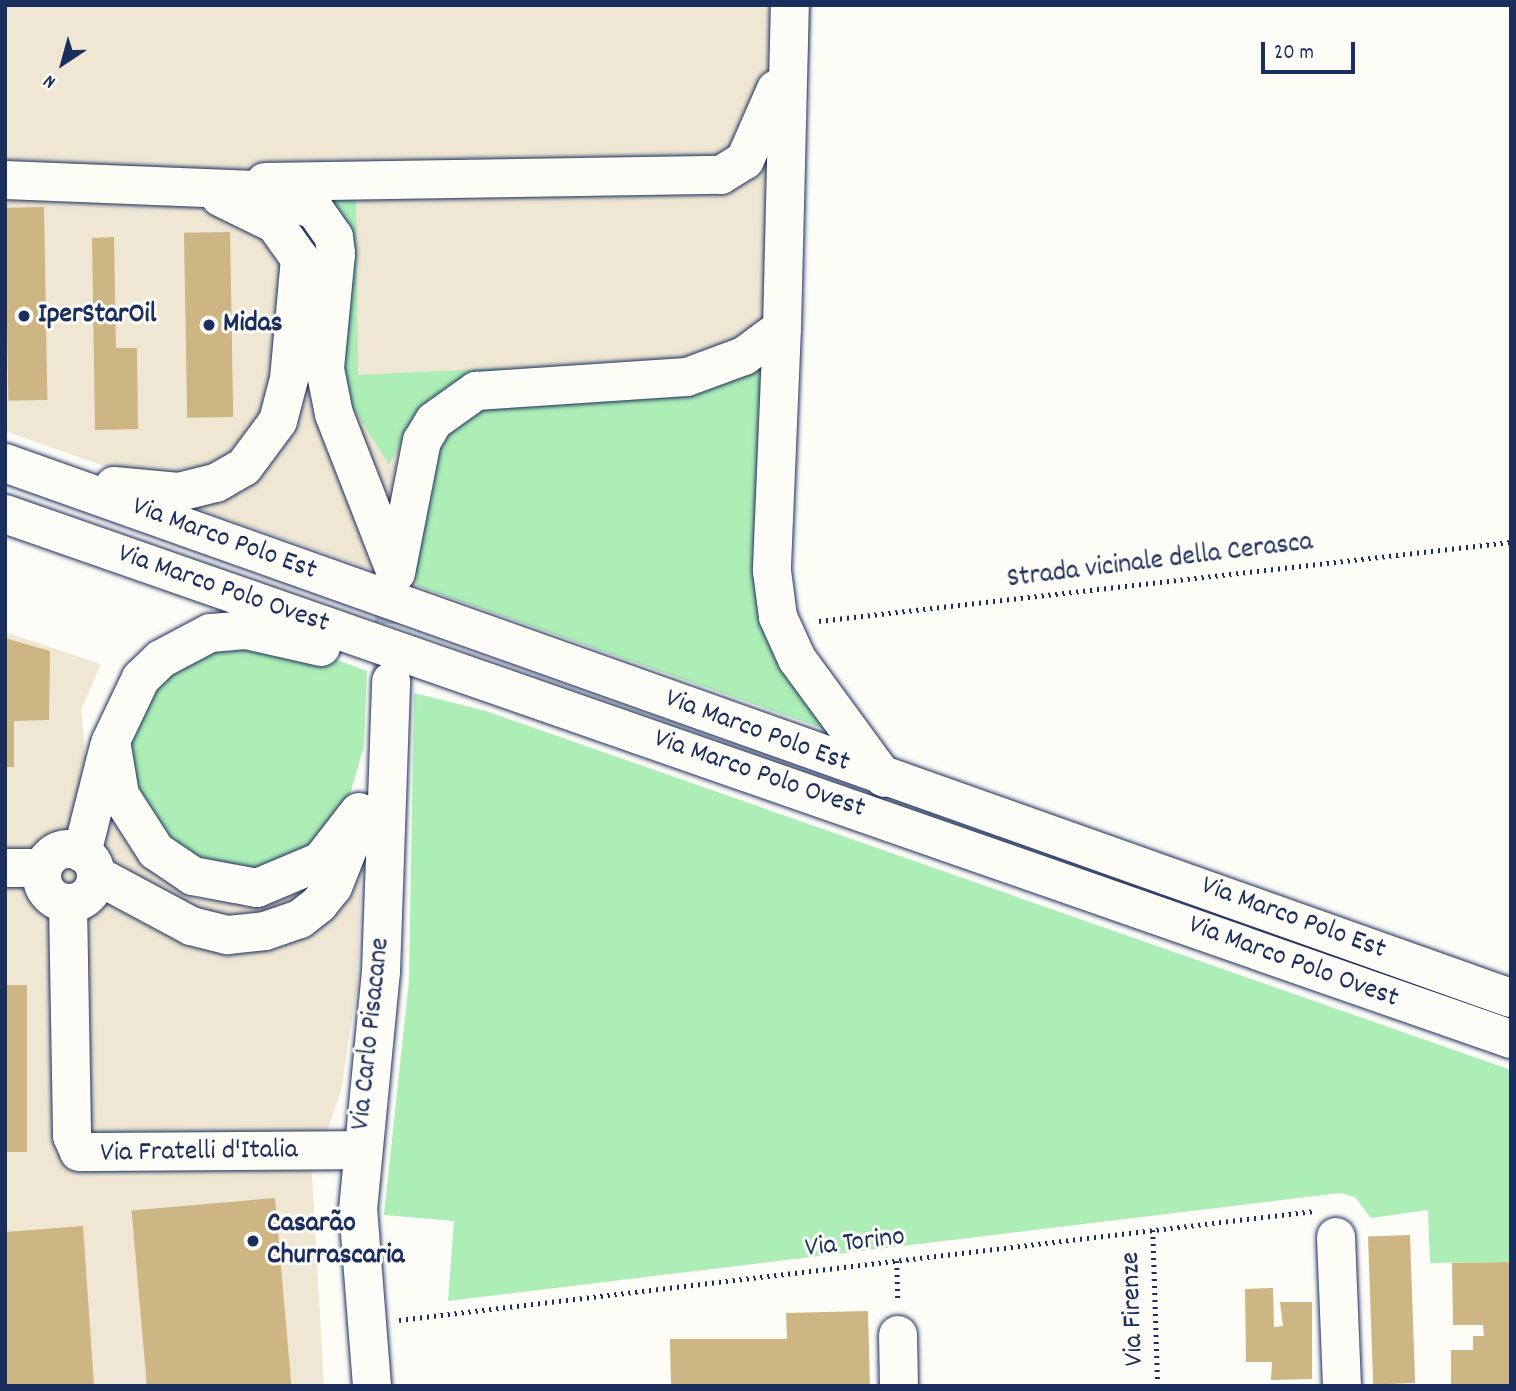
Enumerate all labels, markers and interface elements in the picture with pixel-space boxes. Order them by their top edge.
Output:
north arrow [28,28,98,98]
scale bar [1264,28,1358,72]
text: 20 m [1274,39,1314,69]
text: N [39,67,62,94]
place label: IperStarOil [38,299,156,333]
marker: IperStarOil [16,308,32,324]
place label: Midas [223,308,283,342]
marker: Midas [201,317,217,333]
street label: Via Marco Polo Est [127,491,321,589]
street label: Strada vicinale della Cerasca [1005,527,1315,597]
street label: Via Marco Polo Ovest [113,538,333,642]
street label: Via Marco Polo Est [660,683,854,781]
street label: Via Marco Polo Ovest [649,723,869,827]
street label: Via Marco Polo Est [1196,870,1390,968]
street label: Via Marco Polo Ovest [1183,909,1403,1017]
street label: Via Carlo Pisacane [345,936,399,1132]
street label: Via Fratelli d'Italia [100,1134,298,1172]
place label: Casarão Churrascaria [267,1208,404,1274]
street label: Via Torino [803,1221,907,1267]
marker: Casarão Churrascaria [245,1233,261,1249]
street label: Via Firenze [1115,1251,1153,1367]

